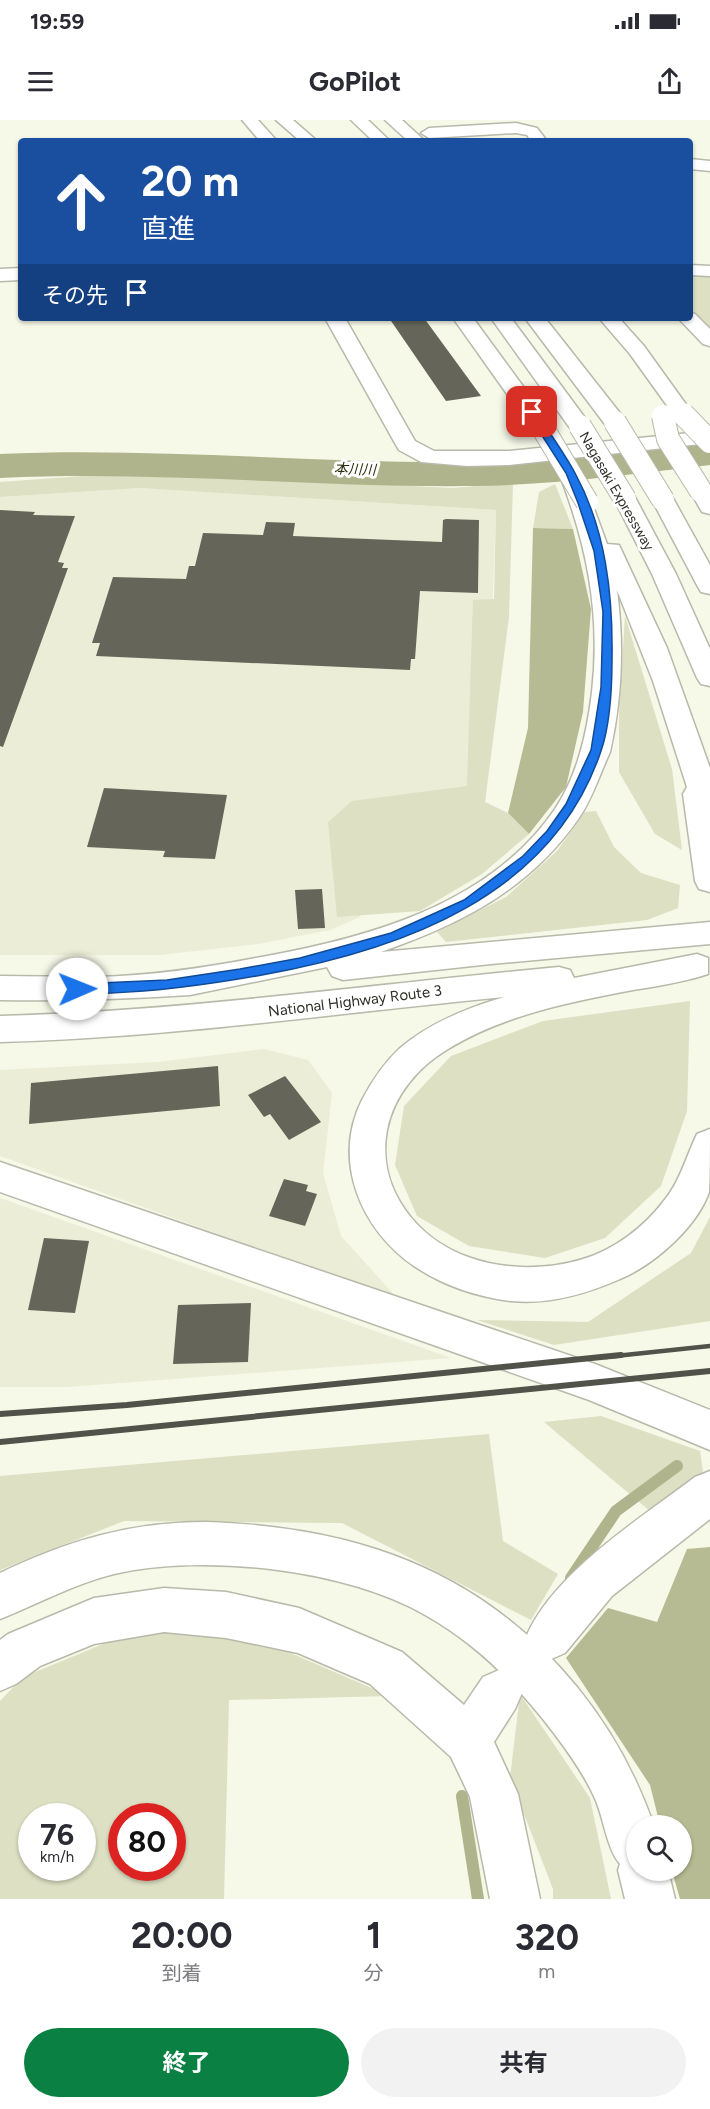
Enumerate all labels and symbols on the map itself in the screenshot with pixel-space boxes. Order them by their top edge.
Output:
pin [506,386,557,437]
street label: Nagasaki Expressway [576,429,658,554]
water label: 本川川 [334,460,378,479]
position arrow [45,957,109,1021]
street label: National Highway Route 3 [267,981,443,1021]
speed limit sign: 80 [108,1803,186,1881]

